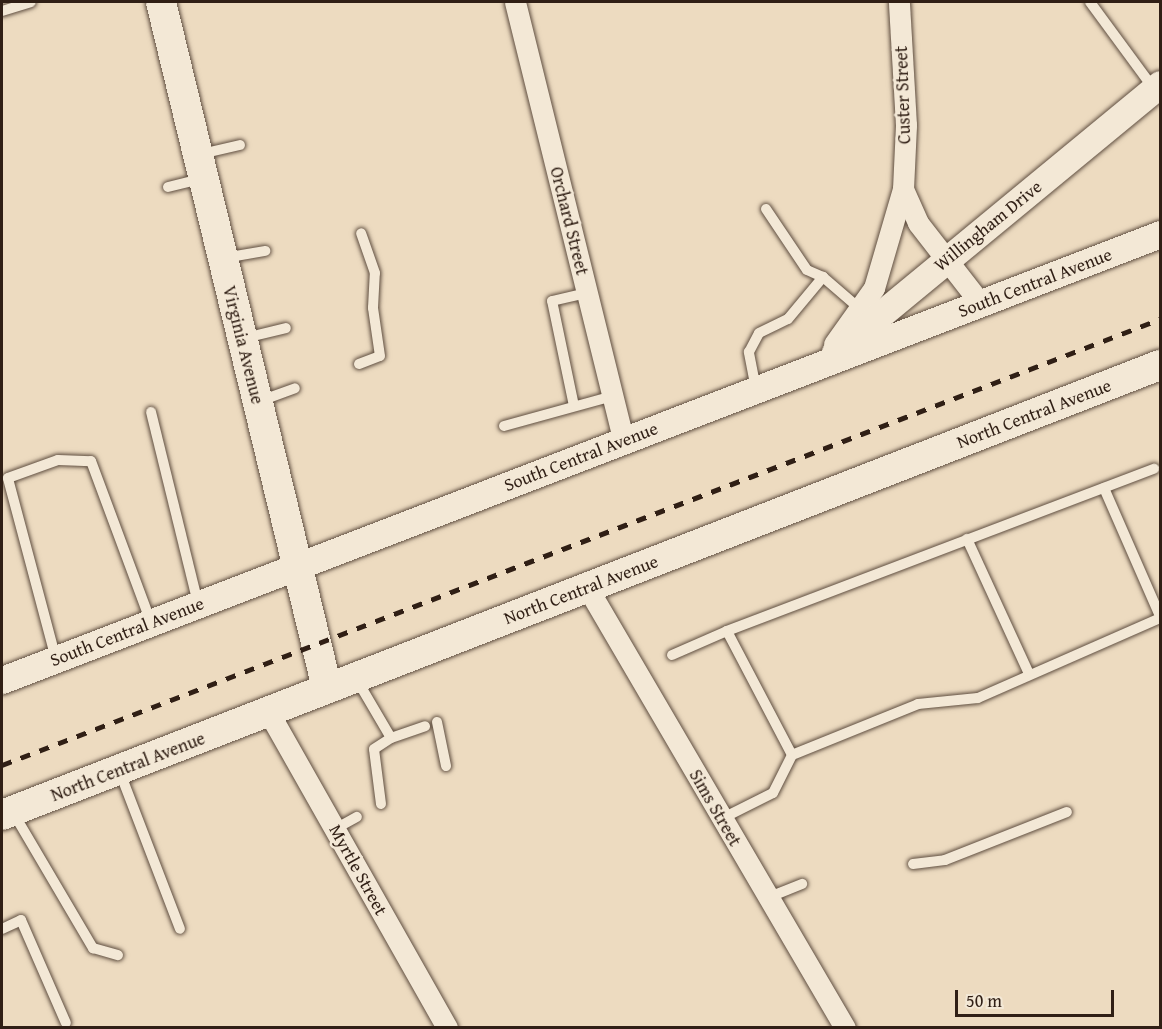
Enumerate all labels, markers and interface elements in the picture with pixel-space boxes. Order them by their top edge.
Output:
street label: Custer Street [890,45,916,145]
street label: Orchard Street [545,165,593,277]
street label: Willingham Drive [930,176,1046,276]
street label: South Central Avenue [955,244,1115,322]
street label: Virginia Avenue [218,284,268,406]
street label: North Central Avenue [954,375,1114,453]
street label: South Central Avenue [501,418,661,496]
street label: North Central Avenue [501,551,661,629]
street label: South Central Avenue [47,593,207,671]
street label: North Central Avenue [48,728,208,806]
street label: Sims Street [684,766,746,850]
street label: Myrtle Street [324,821,392,919]
scale bar [958,978,1117,1016]
text: 50 m [966,987,1002,1014]

